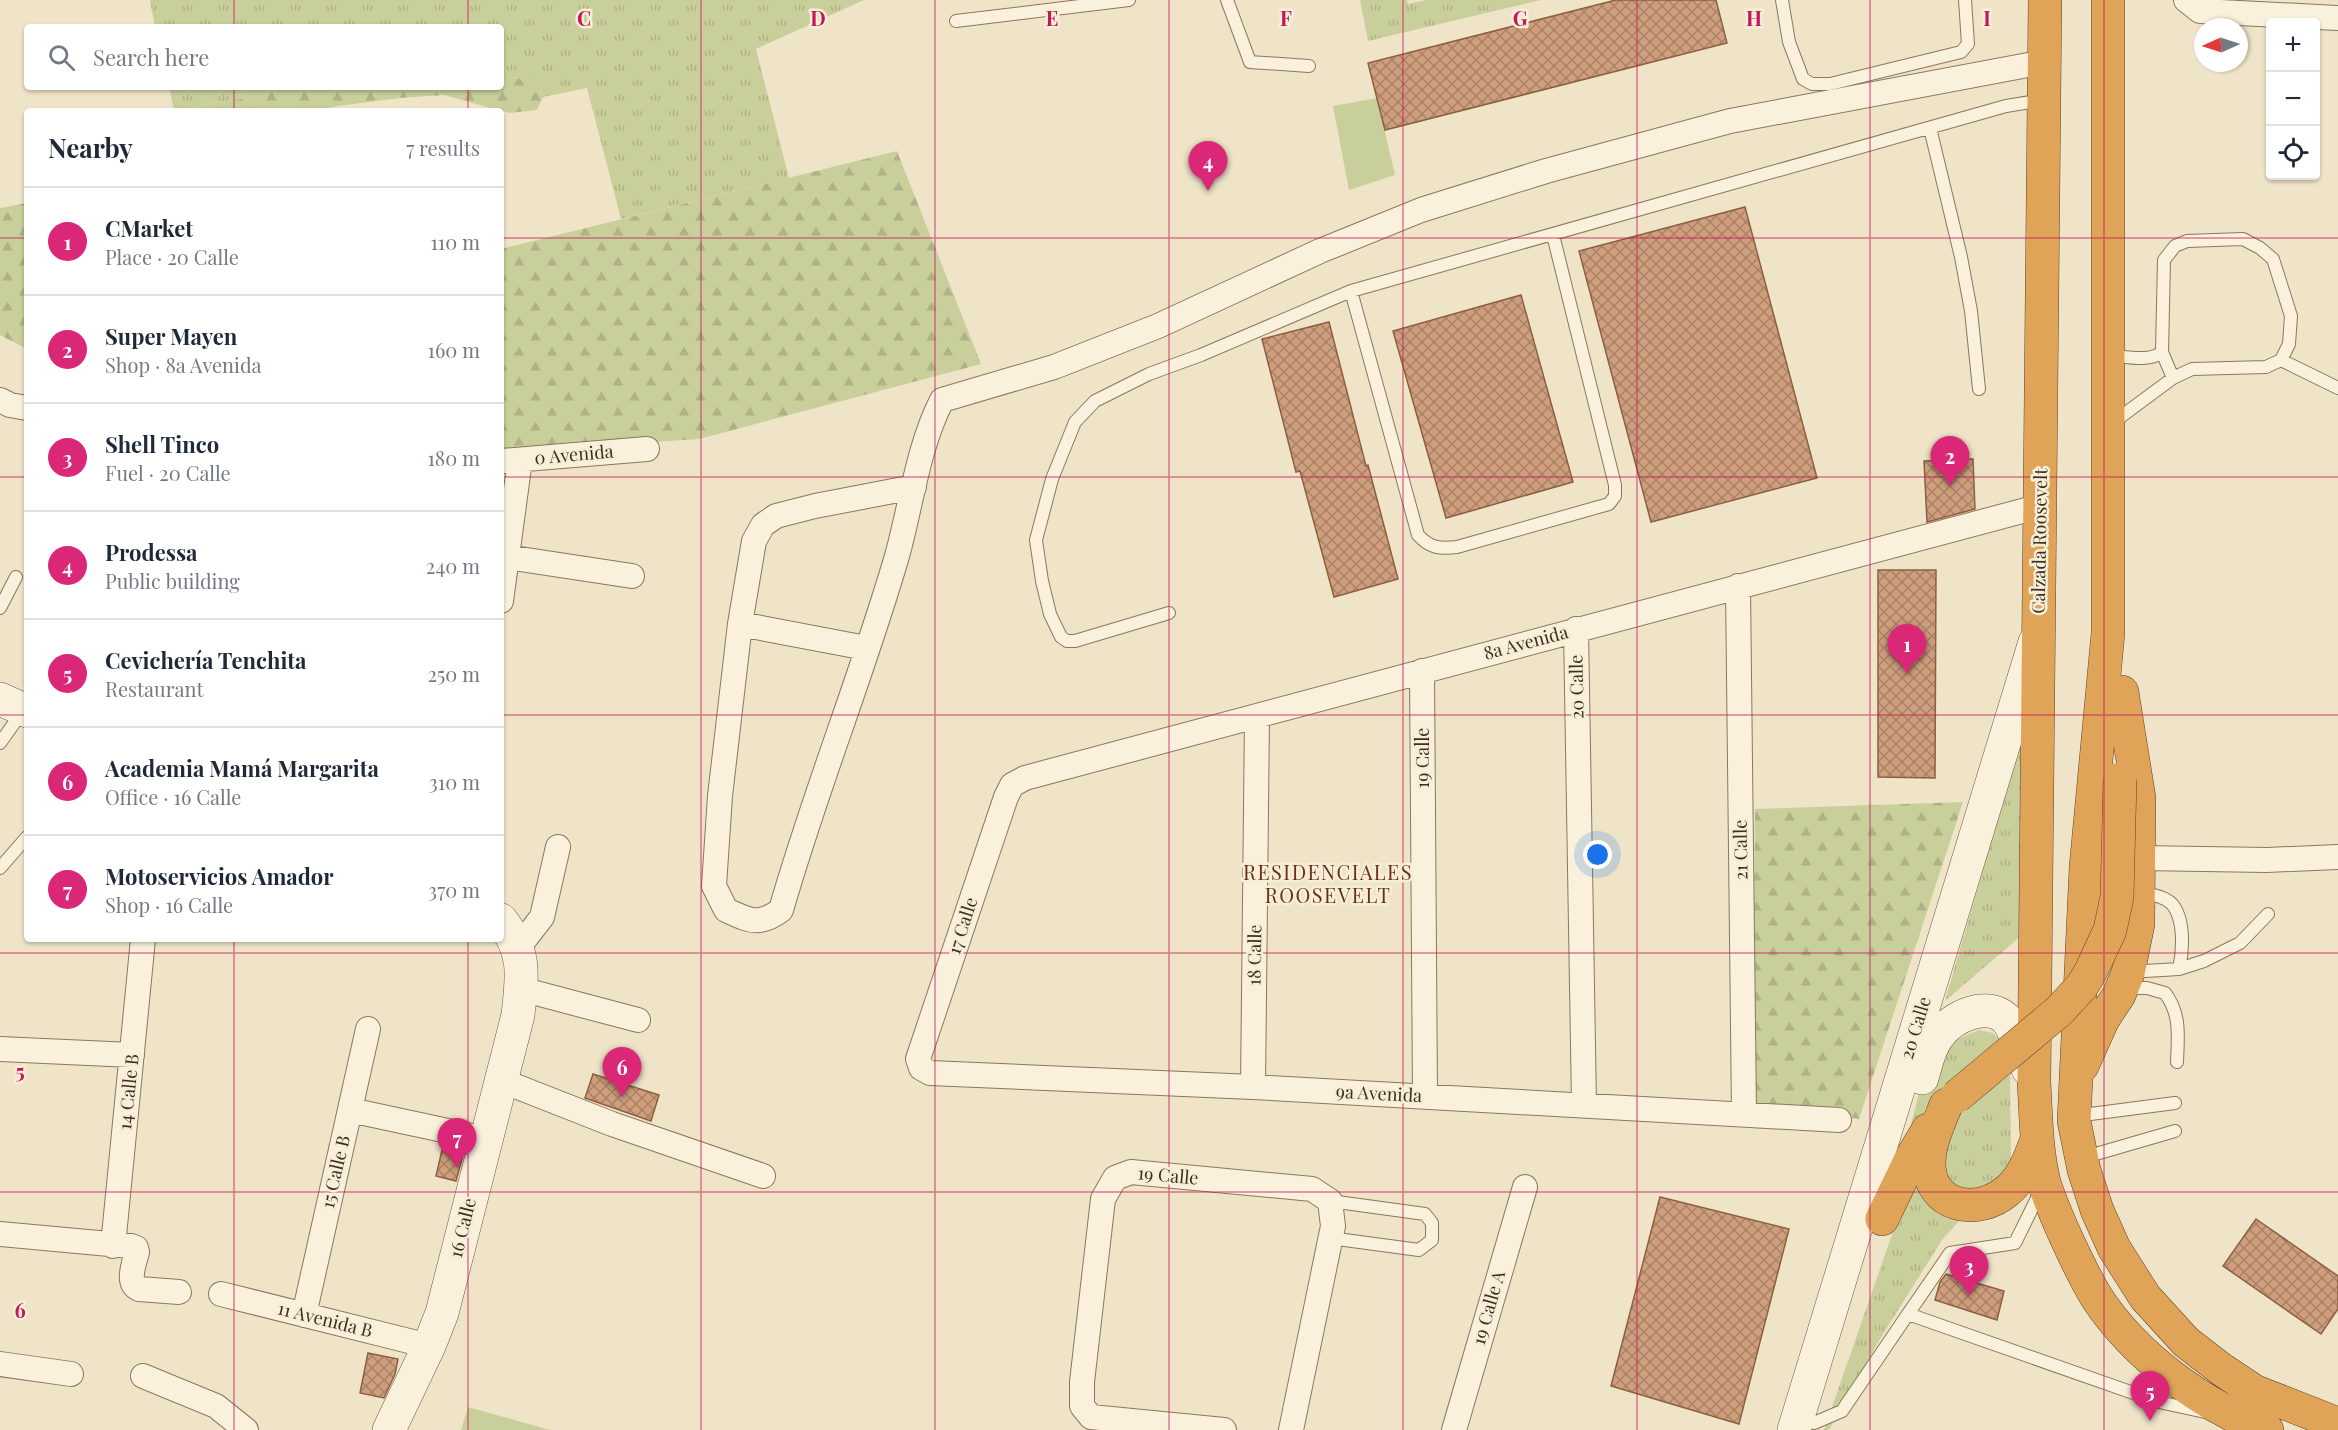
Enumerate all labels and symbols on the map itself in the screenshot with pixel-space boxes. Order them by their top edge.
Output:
text: C [577,4,591,31]
text: D [810,4,826,31]
text: E [1046,4,1058,31]
text: F [1280,4,1292,31]
text: G [1513,4,1528,31]
text: H [1746,4,1762,31]
text: I [1983,4,1991,31]
north arrow [2194,18,2248,72]
pin: 4 [1188,142,1228,191]
pin: 2 [1930,436,1970,486]
street label: 0 Avenida [533,439,614,469]
street label: Calzada Roosevelt [2026,467,2052,614]
street label: 8a Avenida [1481,619,1571,665]
pin: 1 [1888,624,1926,674]
street label: 20 Calle [1563,655,1589,719]
street label: 19 Calle [1410,728,1434,788]
street label: 21 Calle [1727,820,1753,880]
your location [1583,840,1612,869]
district label: RESIDENCIALES ROOSEVELT [1243,858,1413,908]
street label: 17 Calle [942,894,983,957]
street label: 18 Calle [1241,924,1267,986]
street label: 20 Calle [1894,993,1936,1062]
pin: 6 [602,1048,642,1097]
street label: 14 Calle B [112,1053,144,1131]
text: 5 [15,1057,25,1084]
street label: 9a Avenida [1335,1079,1423,1107]
pin: 7 [438,1118,476,1168]
street label: 15 Calle B [315,1133,355,1211]
street label: 19 Calle [1137,1160,1199,1190]
street label: 16 Calle [443,1195,481,1260]
pin: 3 [1950,1246,1988,1296]
street label: 19 Calle A [1466,1267,1510,1348]
text: 6 [14,1296,26,1323]
street label: 11 Avenida B [275,1296,375,1342]
pin: 5 [2130,1372,2170,1421]

